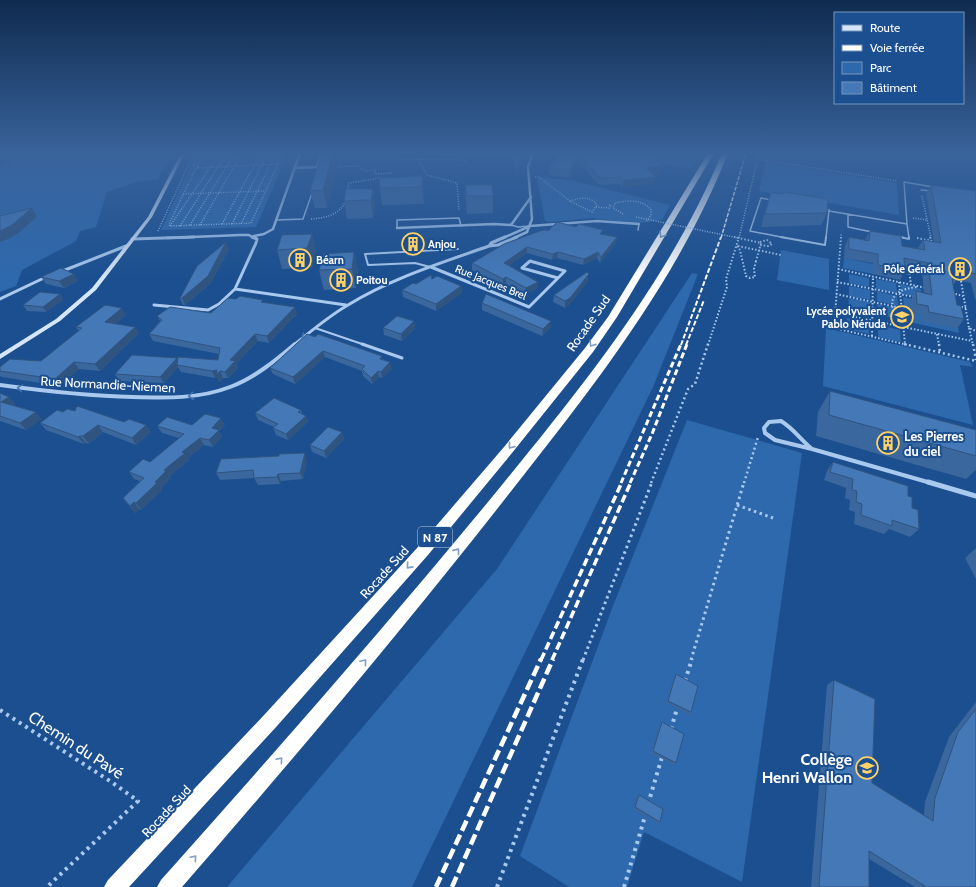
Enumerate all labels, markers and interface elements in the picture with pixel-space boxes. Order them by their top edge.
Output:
legend [834,12,964,104]
text: Route [870,20,900,35]
text: Voie ferrée [870,40,924,55]
text: Parc [870,60,892,75]
text: Bâtiment [870,80,917,95]
building icon: Anjou [400,231,426,257]
one-way arrow [660,231,667,238]
place label: Anjou [428,237,456,251]
building icon: Béarn [287,247,313,273]
place label: Béarn [316,253,344,267]
building icon: Pôle Général [947,256,973,282]
street label: Rue Jacques Brel [453,261,529,303]
place label: Pôle Général [884,262,944,276]
building icon: Poitou [328,267,354,293]
place label: Poitou [356,273,387,287]
street label: Rocade Sud [563,292,613,354]
place label: Lycée polyvalent Pablo Néruda [806,304,887,331]
school or university icon: Lycée polyvalent Pablo Néruda [889,304,915,330]
one-way arrow [301,332,309,339]
one-way arrow [590,340,597,347]
street label: Rue Normandie-Niemen [40,372,176,396]
one-way arrow [17,384,23,393]
one-way arrow [188,391,194,400]
place label: Les Pierres du ciel [904,428,964,459]
building icon: Les Pierres du ciel [875,430,901,456]
one-way arrow [509,442,516,449]
road number: N 87 [418,527,452,547]
street label: Rocade Sud [356,542,412,602]
one-way arrow [452,549,459,556]
one-way arrow [407,562,414,569]
one-way arrow [360,659,367,666]
street label: Chemin du Pavé [25,707,127,783]
place label: Collège Henri Wallon [762,750,852,787]
school or university icon: Collège Henri Wallon [854,755,880,781]
one-way arrow [275,758,282,765]
street label: Rocade Sud [138,782,194,840]
one-way arrow [189,855,196,863]

